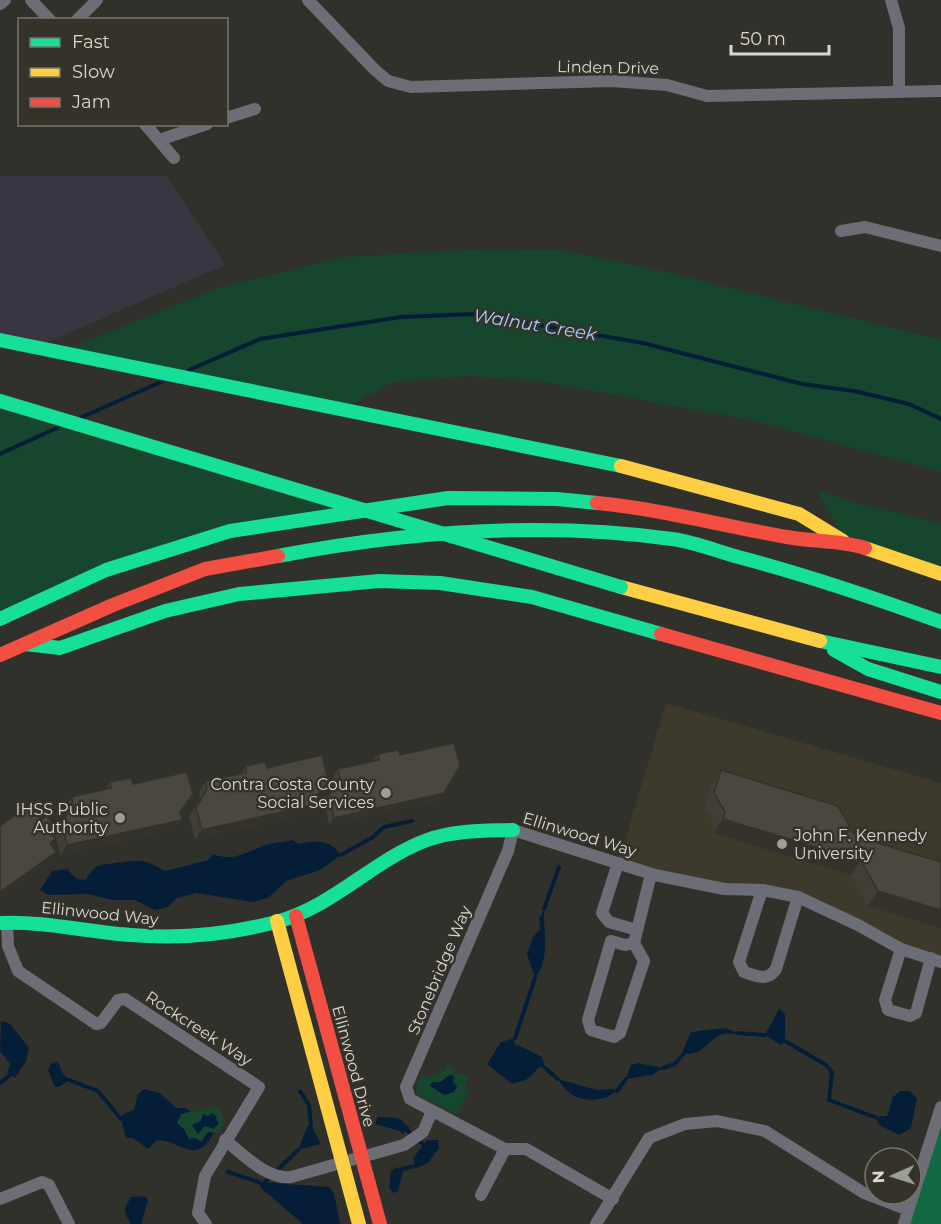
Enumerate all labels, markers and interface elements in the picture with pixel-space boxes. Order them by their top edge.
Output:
legend [18,18,228,126]
scale bar [731,18,828,56]
text: 50 m [740,28,786,50]
text: Fast [72,31,110,53]
street label: Linden Drive [557,57,659,78]
text: Slow [72,61,115,83]
text: Jam [71,91,111,113]
water label: Walnut Creek [472,304,599,346]
place label: Contra Costa County Social Services [210,775,374,812]
marker: Contra Costa County Social Services [379,786,393,800]
place label: IHSS Public Authority [16,800,108,837]
street label: Ellinwood Way [521,808,639,861]
marker: IHSS Public Authority [113,811,127,825]
place label: John F. Kennedy University [793,826,927,863]
marker: John F. Kennedy University [775,837,789,851]
street label: Ellinwood Way [40,898,160,929]
street label: Stonebridge Way [404,903,475,1038]
street label: Rockcreek Way [142,987,256,1070]
street label: Ellinwood Drive [328,1003,379,1129]
north arrow [863,1146,923,1206]
text: N [869,1170,888,1184]

